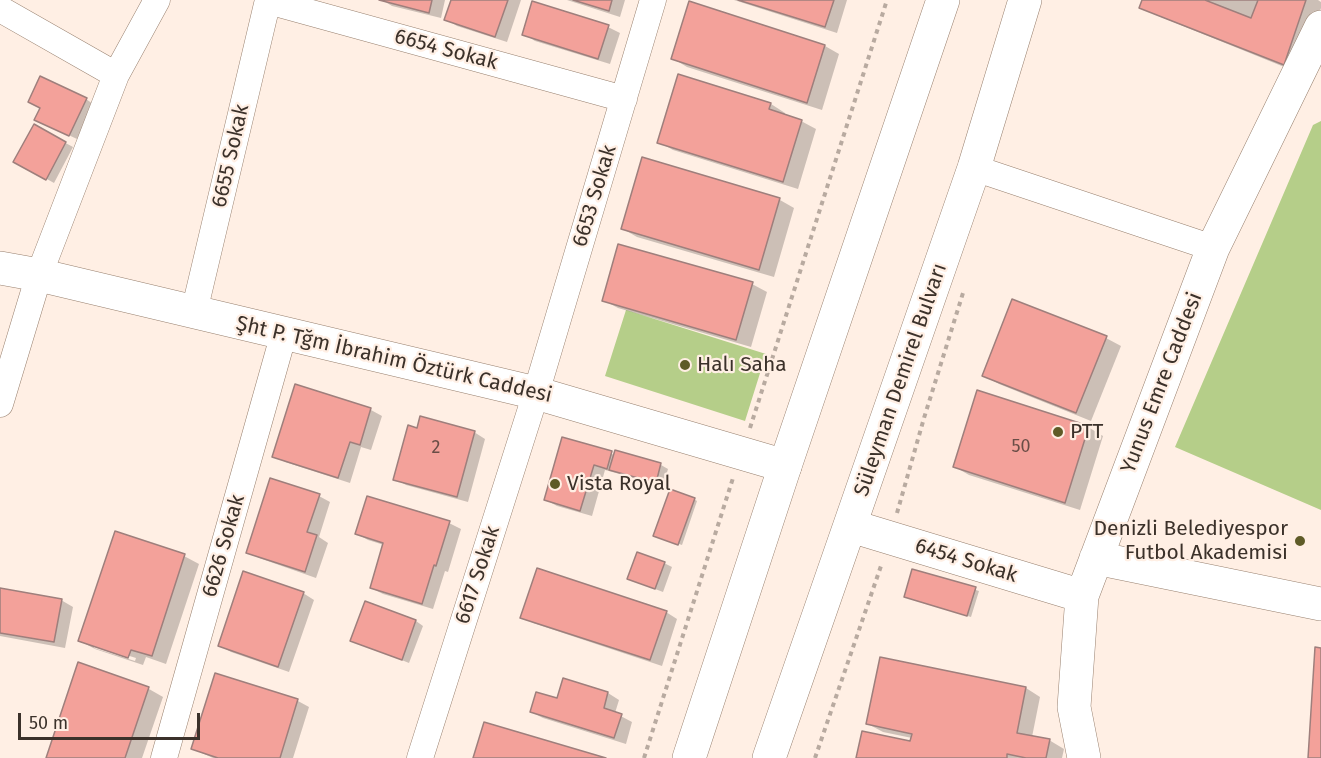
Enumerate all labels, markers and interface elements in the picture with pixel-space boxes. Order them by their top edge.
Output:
street label: 6654 Sokak [392,24,500,76]
street label: 6655 Sokak [207,102,255,210]
street label: 6653 Sokak [568,142,622,250]
street label: Süleyman Demirel Bulvarı [849,260,953,500]
street label: Yunus Emre Caddesi [1116,289,1208,477]
street label: Şht P. Tğm İbrahim Öztürk Caddesi [233,311,555,409]
place label: Halı Saha [697,352,787,378]
marker: Halı Saha [678,358,692,372]
place label: PTT [1070,419,1103,445]
marker: PTT [1051,425,1065,439]
house number: 50 [1011,436,1031,458]
house number: 2 [432,437,440,459]
place label: Vista Royal [567,471,671,497]
marker: Vista Royal [548,477,562,491]
street label: 6626 Sokak [197,492,251,600]
place label: Denizli Belediyespor Futbol Akademisi [1093,516,1288,566]
street label: 6617 Sokak [450,523,506,627]
street label: 6454 Sokak [912,533,1020,589]
marker: Denizli Belediyespor Futbol Akademisi [1293,534,1307,548]
scale bar [21,701,202,739]
text: 50 m [29,712,68,734]

